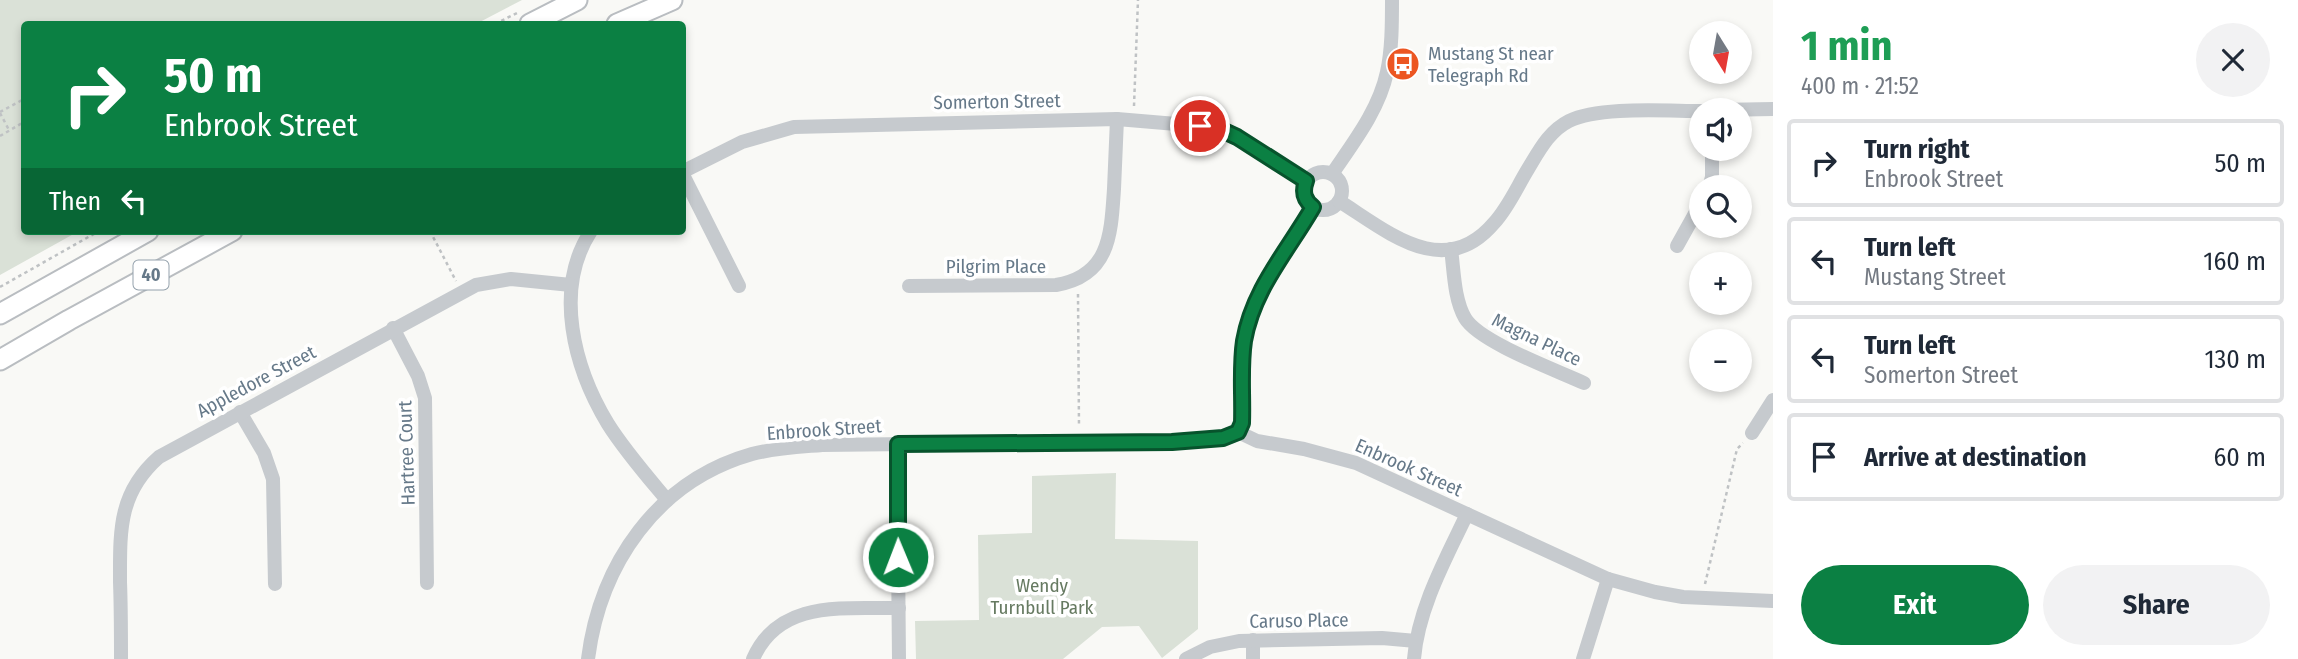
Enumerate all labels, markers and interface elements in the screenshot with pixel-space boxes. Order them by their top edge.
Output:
north arrow [1689,21,1752,84]
map controls [1689,21,1752,392]
text: 1 min [1801,21,1892,71]
button: close [2196,23,2270,97]
place label: Mustang St near Telegraph Rd [1428,42,1554,87]
bus stop icon: Mustang St near Telegraph Rd [1384,45,1422,83]
text: 50 m [164,46,262,105]
icon: right [49,49,140,140]
text: 400 m · 21:52 [1801,72,1919,100]
street label: Somerton Street [933,89,1062,114]
pin [1170,96,1230,156]
button: sound [1689,98,1752,161]
text: Enbrook Street [164,106,358,144]
icon: arrive [1181,107,1219,145]
text: Turn right [1864,134,1970,165]
icon: right [1805,144,1843,182]
text: 50 m [2214,148,2266,179]
text: Enbrook Street [1864,165,2003,193]
button: search [1689,175,1752,238]
icon: left [115,182,153,220]
text: Then [49,186,101,217]
text: Turn left [1864,232,1956,263]
icon: left [1805,242,1843,280]
text: 160 m [2203,246,2266,277]
button: + [1689,252,1752,315]
street label: Pilgrim Place [946,255,1046,278]
road number: 40 [134,260,168,290]
text: Mustang Street [1864,263,2006,291]
street label: Magna Place [1488,308,1585,371]
button: − [1689,329,1752,392]
text: Turn left [1864,330,1956,361]
street label: Appledore Street [193,340,320,422]
icon: left [1805,340,1843,378]
text: 130 m [2204,344,2266,375]
text: Somerton Street [1864,361,2018,389]
street label: Hartree Court [393,399,420,506]
street label: Enbrook Street [766,414,883,445]
street label: Enbrook Street [1352,434,1467,502]
icon: arrive [1805,438,1843,476]
text: Arrive at destination [1864,442,2087,473]
text: 60 m [2213,442,2266,473]
position arrow [861,520,935,594]
button: Exit [1801,565,2029,645]
button: Share [2043,565,2270,645]
park label: Wendy Turnbull Park [991,574,1094,619]
street label: Caruso Place [1249,608,1349,633]

